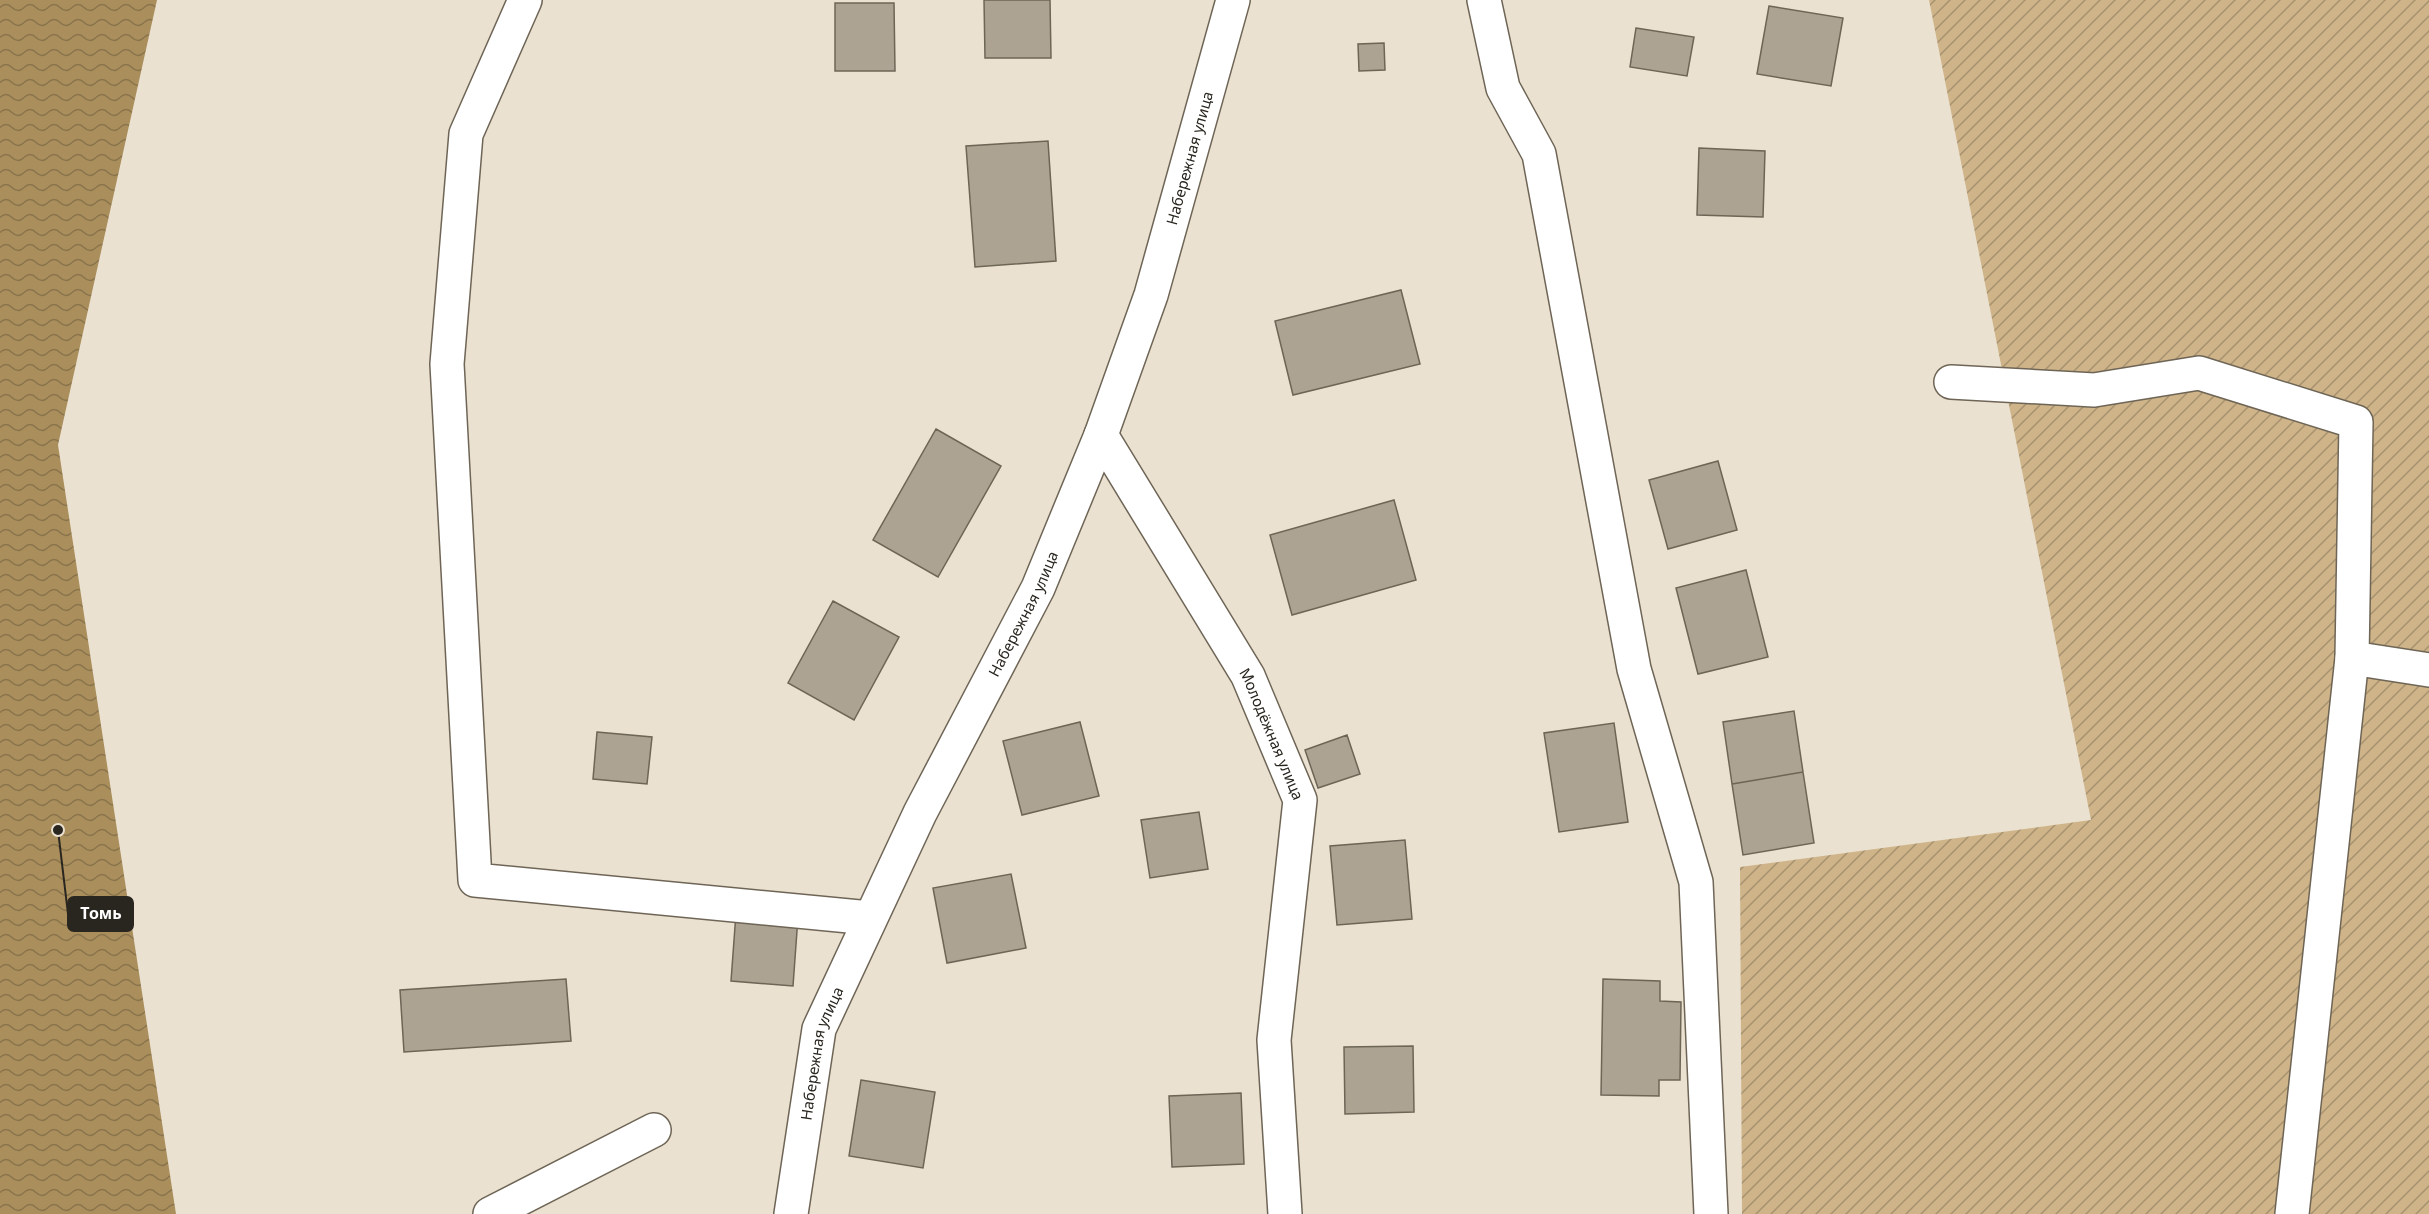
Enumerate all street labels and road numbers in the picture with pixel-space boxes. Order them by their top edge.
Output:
street label: Набережная улица [1161,89,1217,227]
street label: Набережная улица [983,548,1062,680]
street label: Молодёжная улица [1235,664,1309,803]
street label: Набережная улица [795,983,847,1122]

